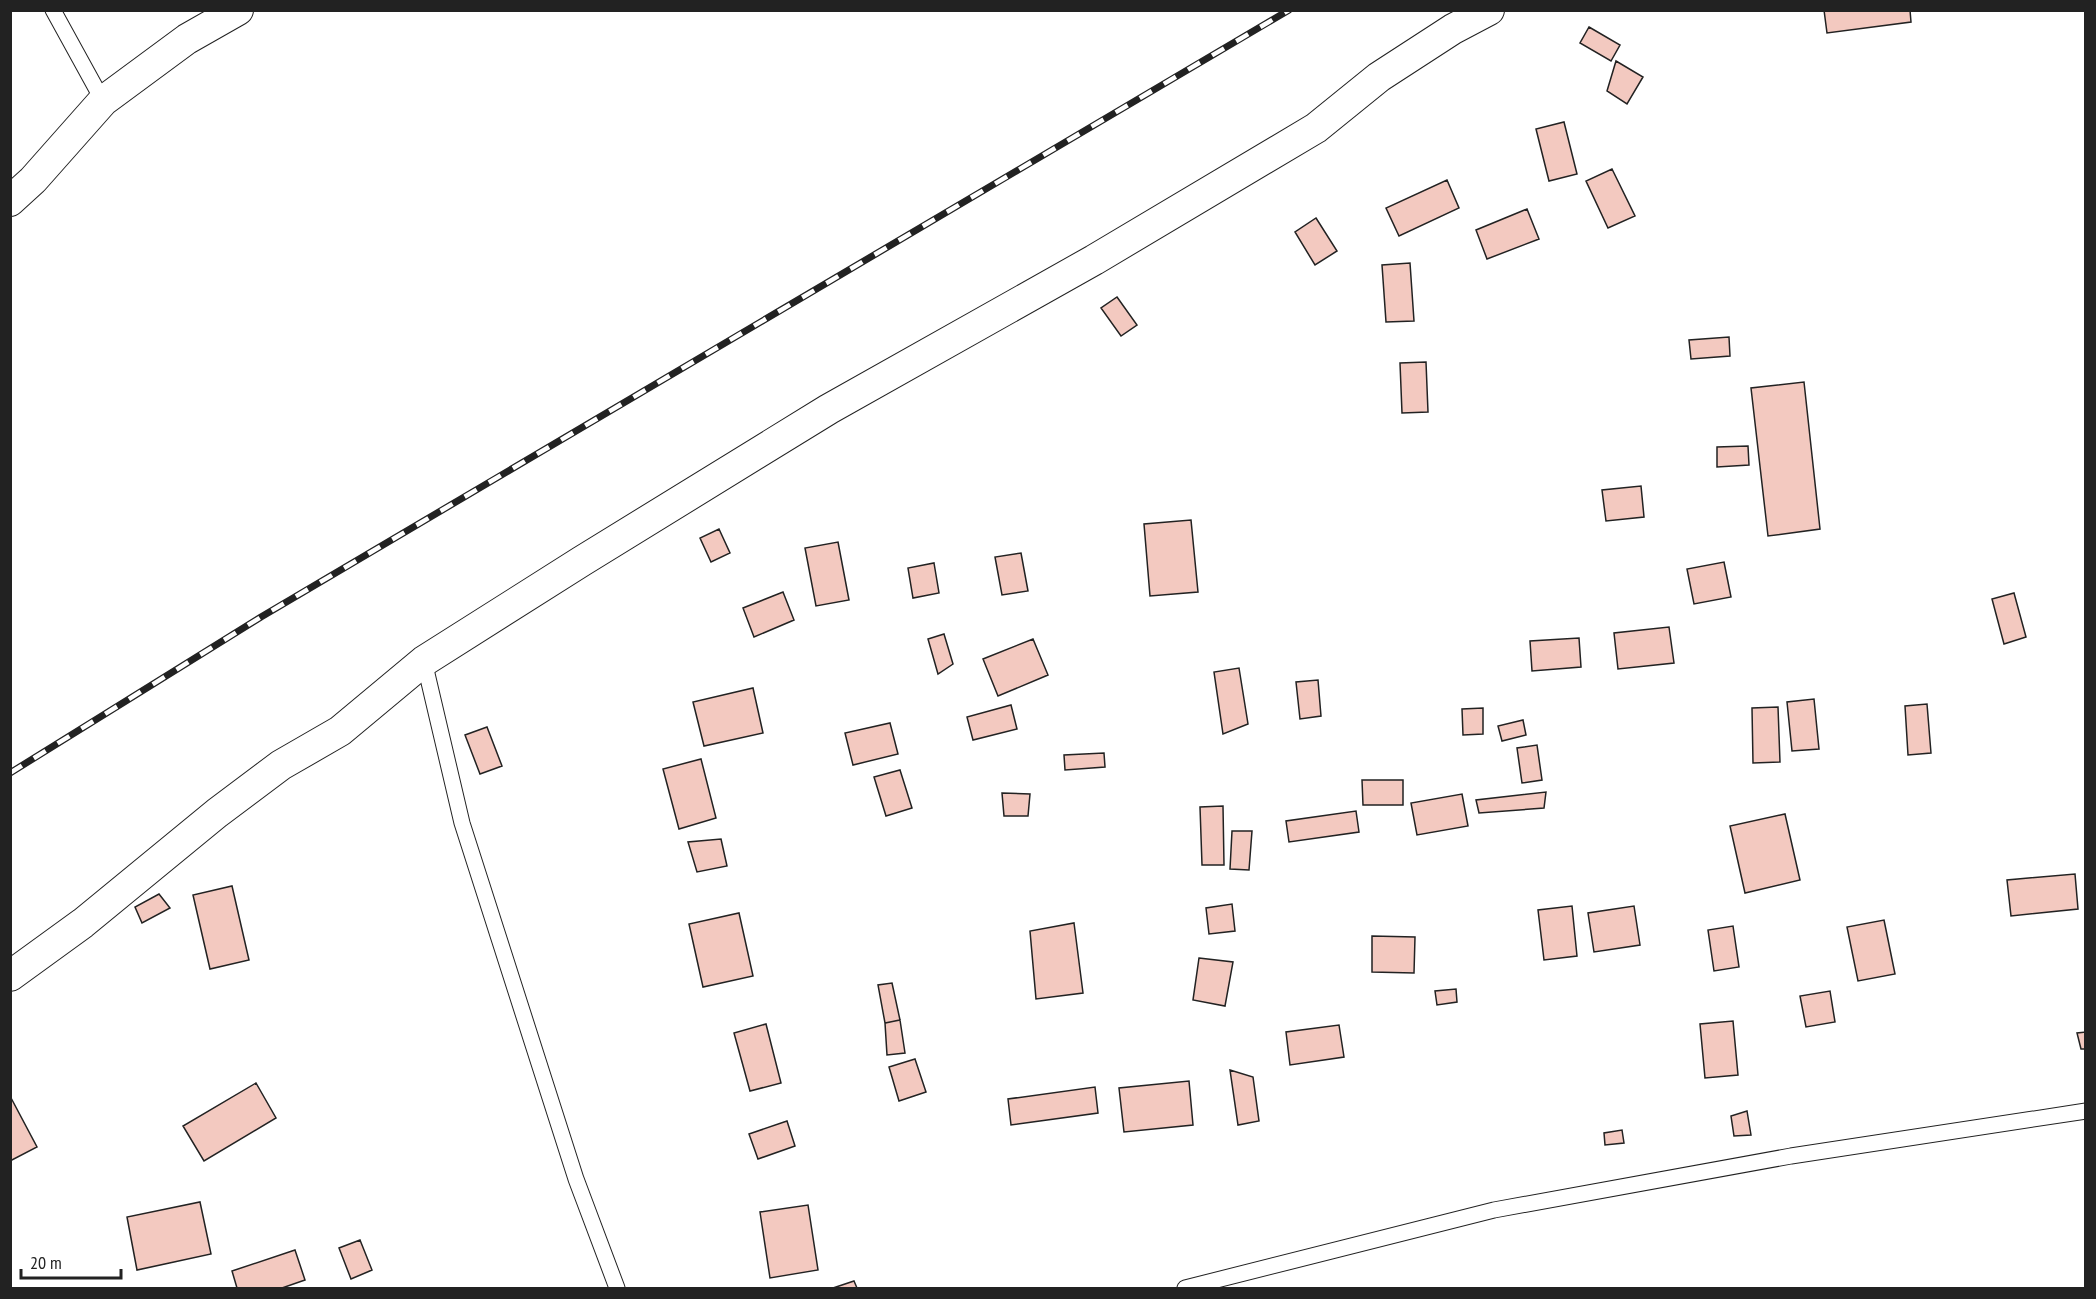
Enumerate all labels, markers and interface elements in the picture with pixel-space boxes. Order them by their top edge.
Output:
scale bar [21,1242,122,1280]
text: 20 m [30,1251,62,1274]

